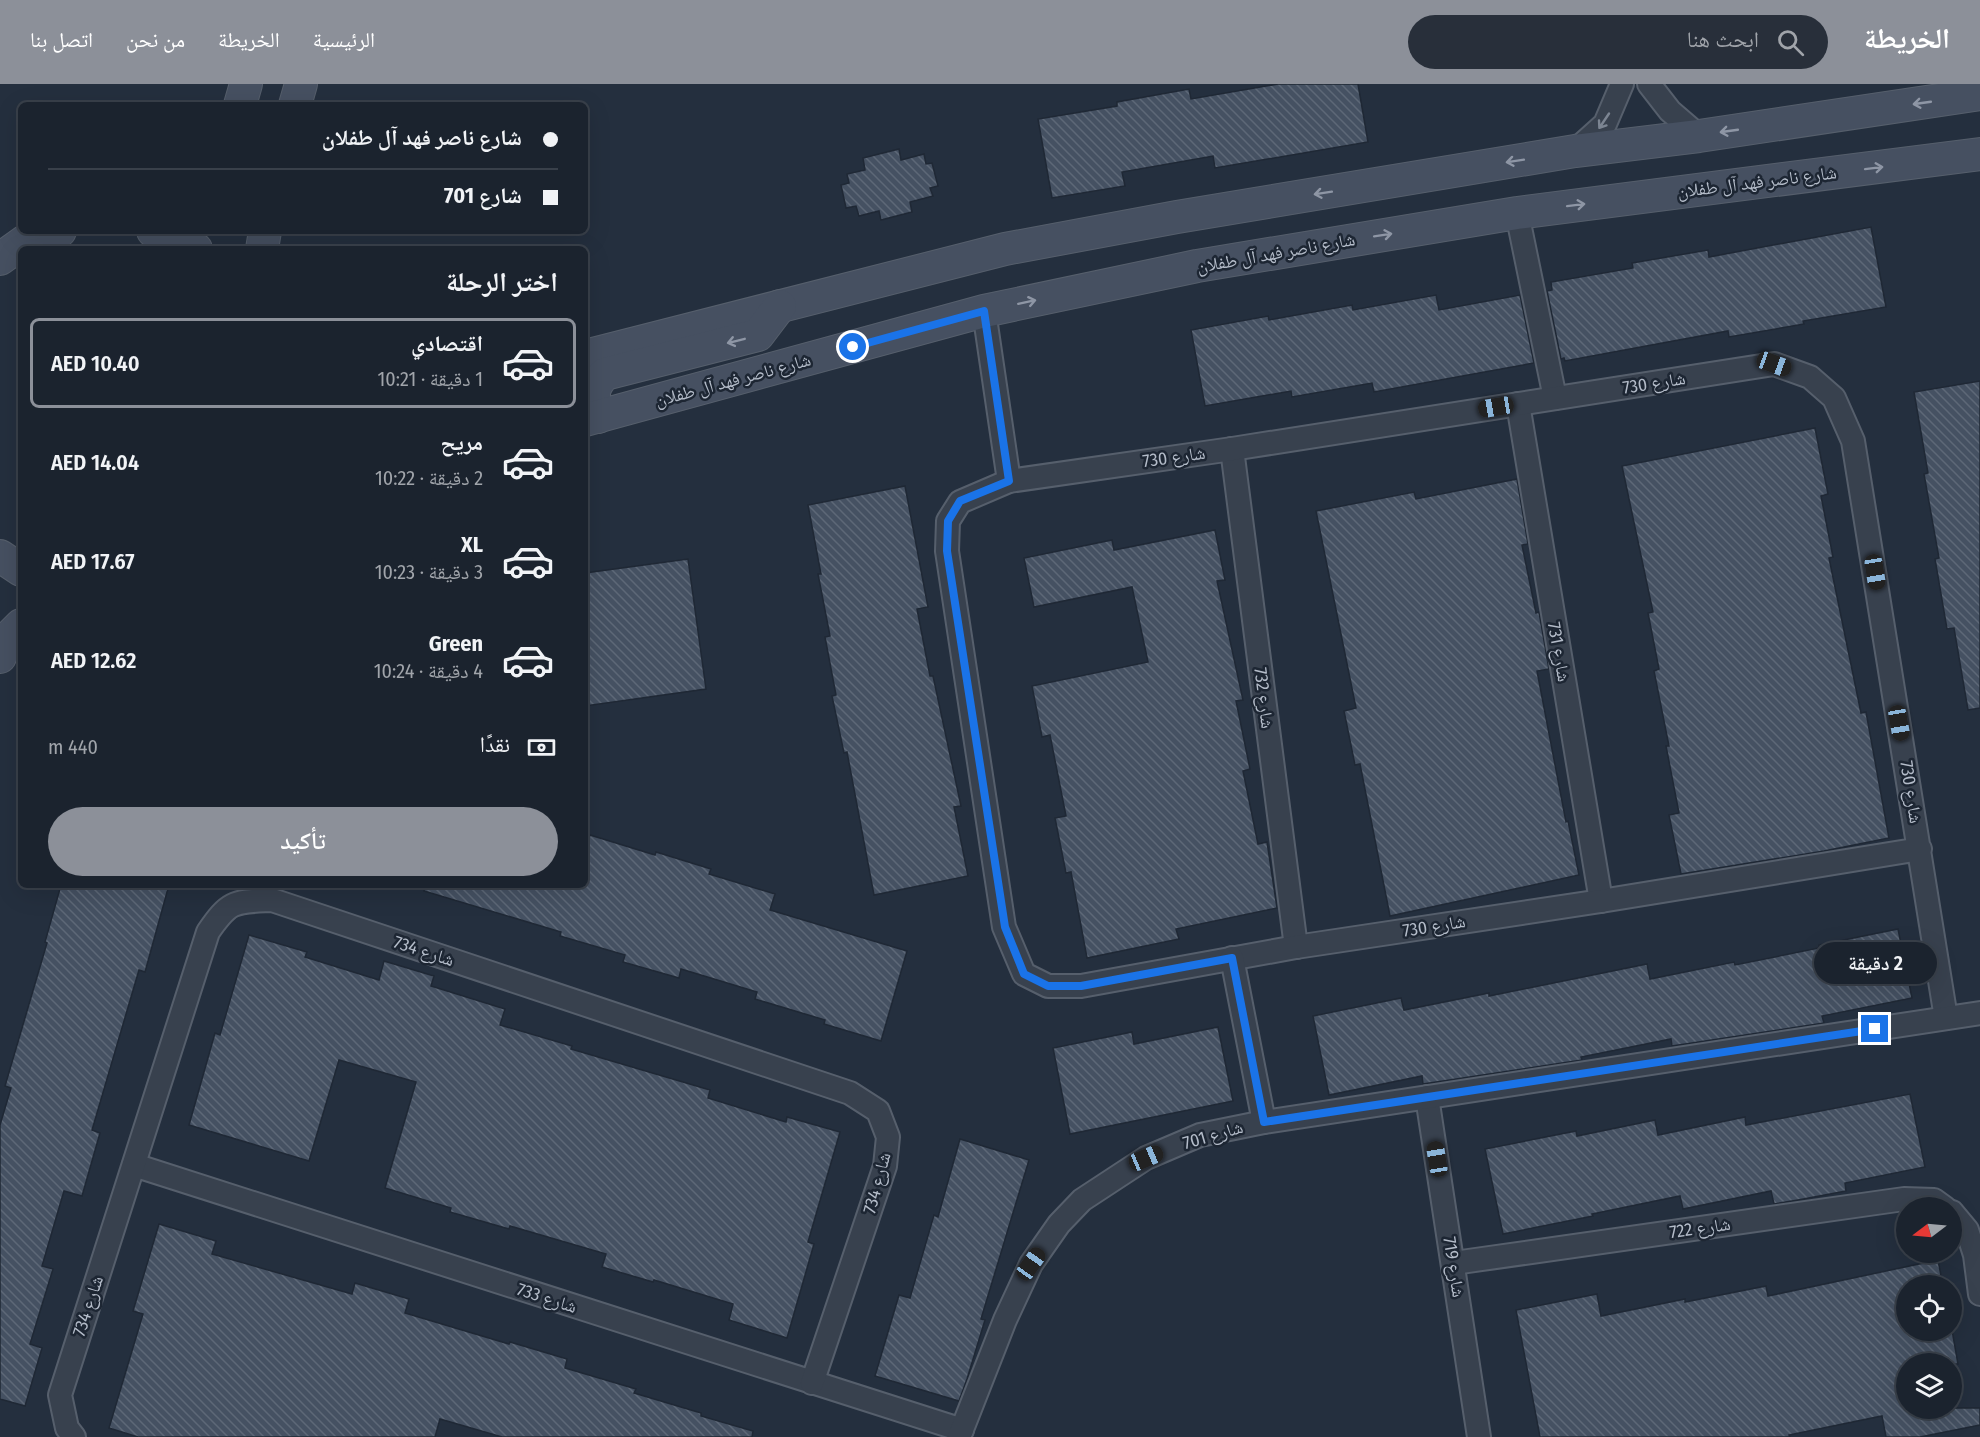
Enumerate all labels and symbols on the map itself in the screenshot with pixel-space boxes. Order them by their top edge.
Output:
one-way arrow [1913,97,1933,108]
one-way arrow [1598,113,1610,129]
one-way arrow [1720,126,1740,137]
one-way arrow [1506,156,1526,167]
street label: شارع ناصر فهد آل طفلان [1676,161,1838,203]
one-way arrow [1863,162,1883,173]
one-way arrow [1314,188,1333,199]
one-way arrow [1566,199,1586,210]
street label: شارع ناصر فهد آل طفلان [1195,228,1357,278]
one-way arrow [1373,229,1393,240]
one-way arrow [1017,296,1036,307]
route start [839,333,866,360]
one-way arrow [727,335,746,347]
street label: شارع ناصر فهد آل طفلان [653,349,813,411]
car [1754,349,1794,379]
street label: شارع 730 [1621,367,1687,399]
car [1477,395,1515,419]
street label: شارع 730 [1141,442,1207,472]
car [1863,553,1887,591]
street label: شارع 731 [1543,620,1575,684]
street label: شارع 732 [1249,666,1279,730]
car [1887,704,1911,742]
street label: شارع 730 [1895,759,1927,825]
street label: شارع 730 [1401,910,1467,942]
street label: شارع 734 [391,931,457,971]
callout: 2 دقيقة [1814,942,1936,984]
route end [1861,1015,1888,1042]
street label: شارع 701 [1180,1116,1246,1154]
car [1425,1140,1449,1178]
car [1126,1143,1166,1173]
street label: شارع 734 [858,1150,896,1216]
north arrow [1896,1197,1962,1263]
street label: شارع 722 [1668,1213,1732,1243]
street label: شارع 719 [1438,1235,1470,1299]
car [1013,1244,1049,1284]
street label: شارع 734 [68,1273,108,1339]
street label: شارع 733 [514,1278,580,1318]

